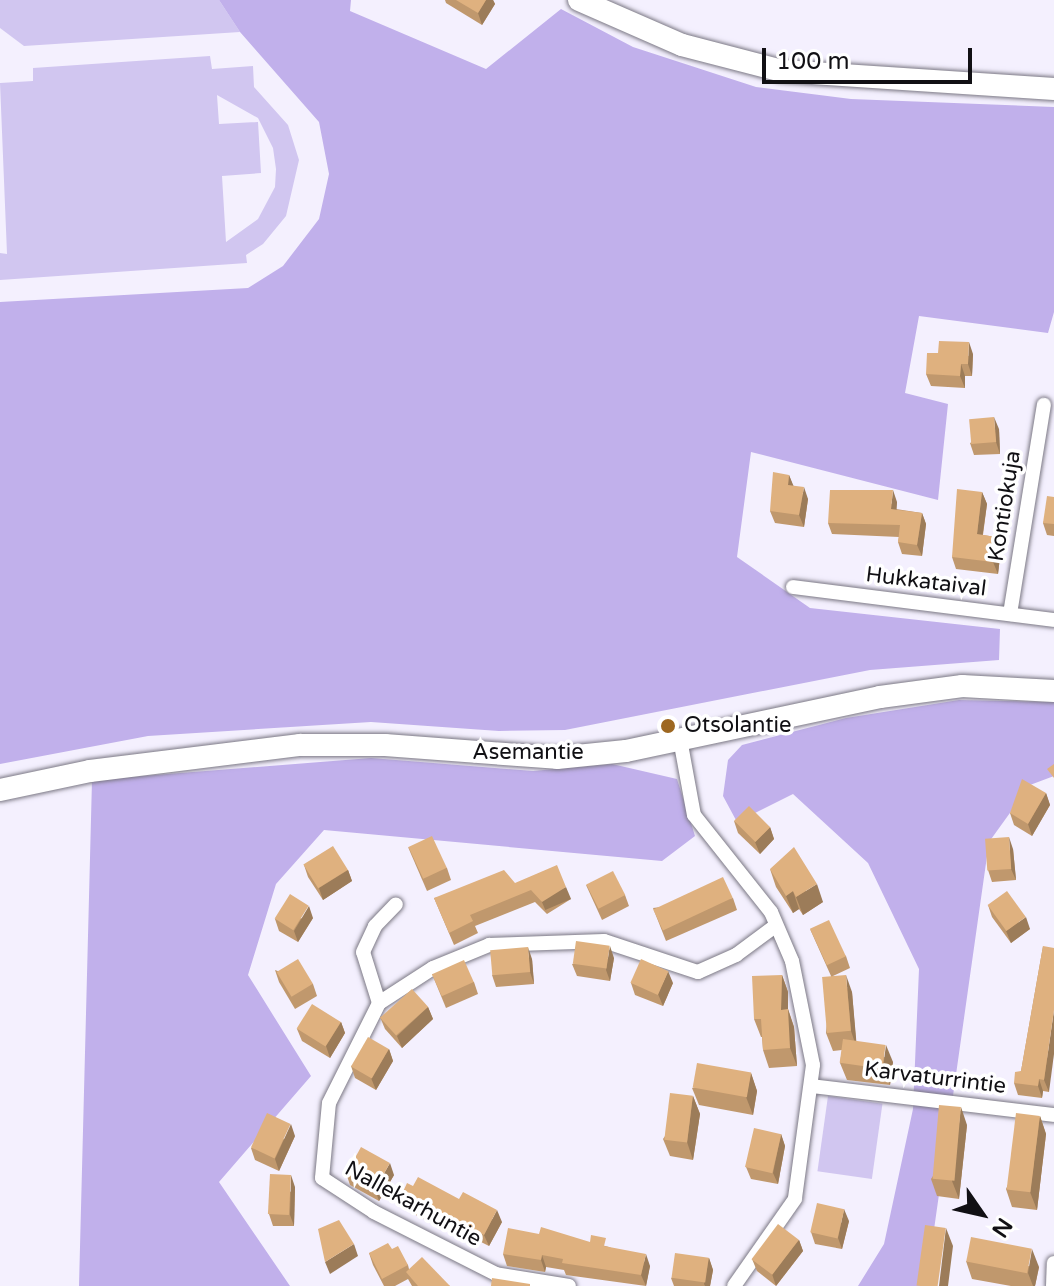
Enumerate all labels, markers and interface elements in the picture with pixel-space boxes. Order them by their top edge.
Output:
scale bar [766,32,976,82]
text: 100 m [776,47,850,76]
street label: Kontiokuja [983,449,1027,563]
street label: Hukkataival [864,562,988,602]
place label: Otsolantie [684,713,792,739]
marker: Otsolantie [659,717,677,735]
street label: Asemantie [472,740,584,766]
street label: Karvaturrintie [863,1056,1007,1100]
street label: Nallekarhuntie [340,1156,486,1252]
north arrow [942,1174,1022,1254]
text: N [986,1213,1018,1242]

